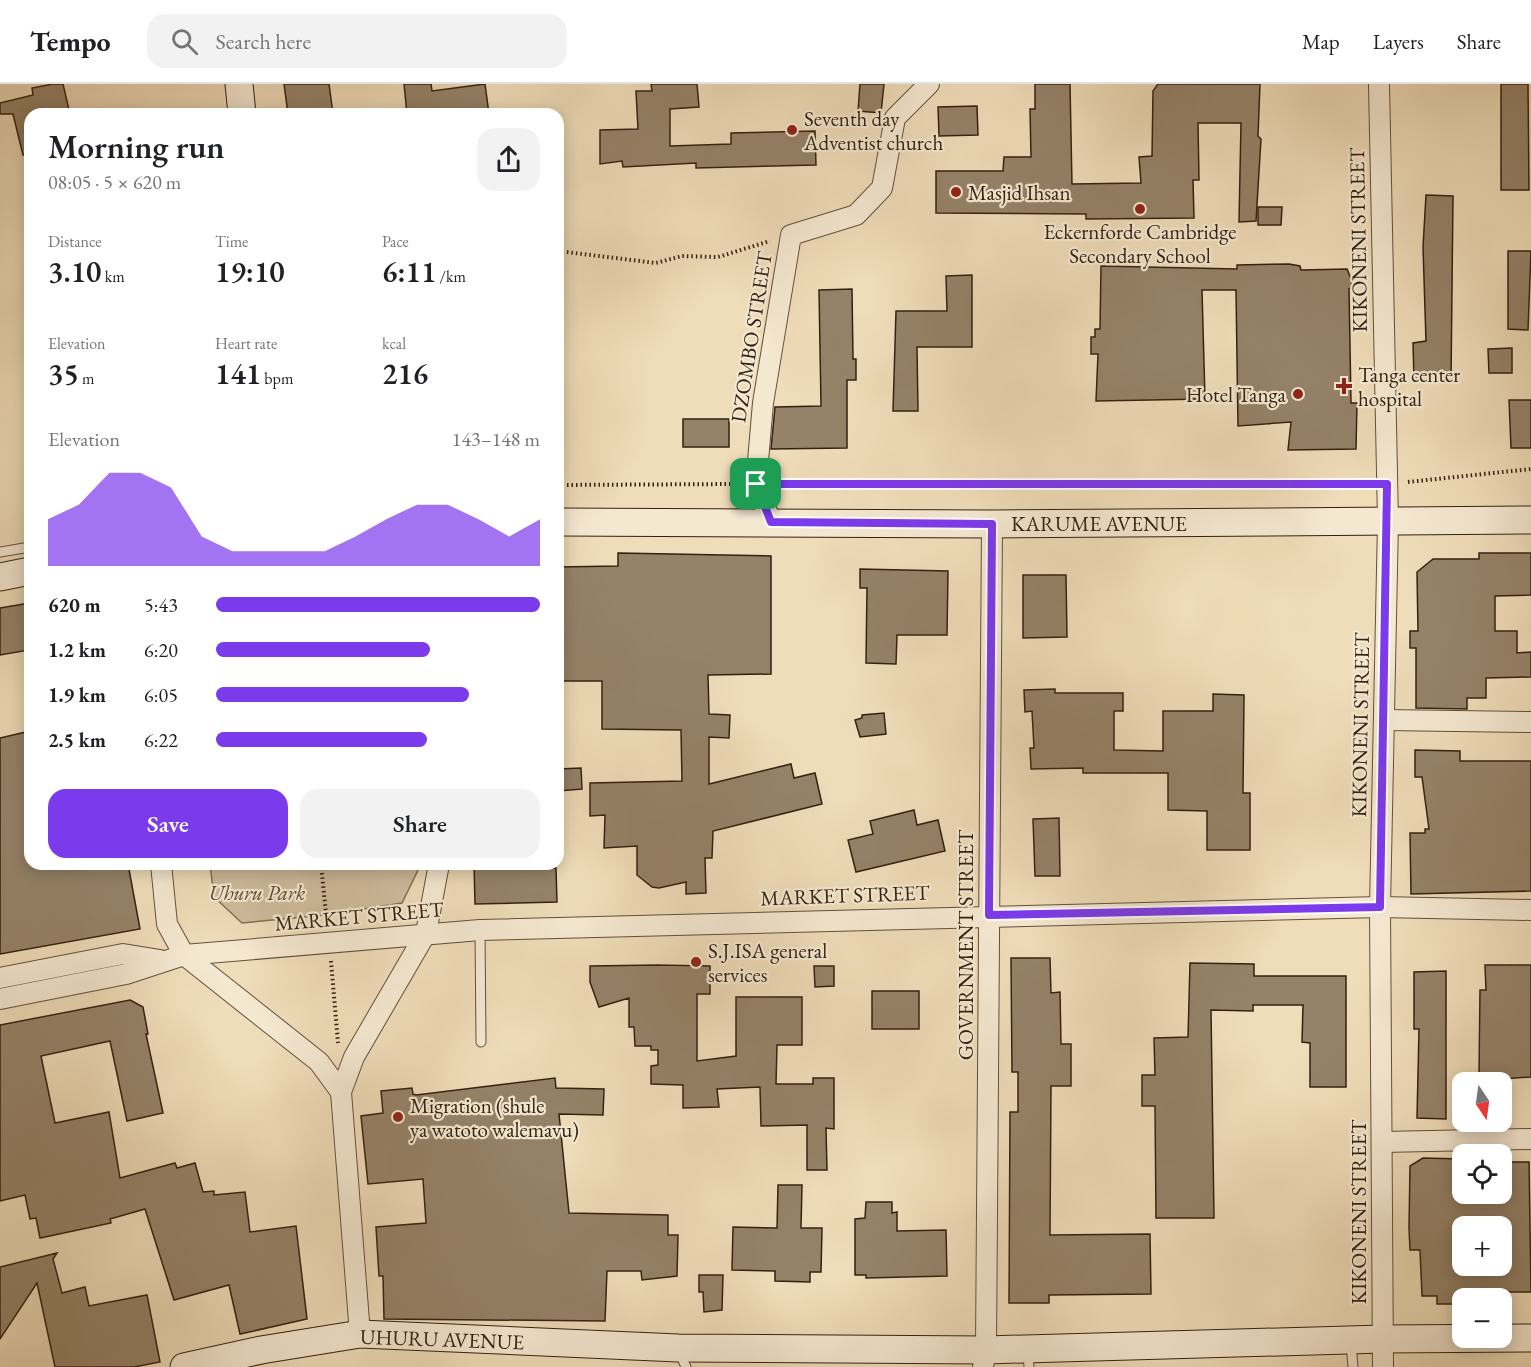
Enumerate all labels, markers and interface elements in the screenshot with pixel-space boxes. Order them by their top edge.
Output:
search box [147,14,567,68]
text: Tempo [30,23,111,59]
icon: search [168,25,201,58]
text: Search here [216,27,311,56]
text: Map [1302,28,1340,55]
text: Layers [1373,28,1424,55]
text: Share [1457,28,1501,55]
place label: Seventh day Adventist church [803,105,943,156]
marker: Seventh day Adventist church [785,123,799,137]
text: Morning run [48,125,225,168]
button: share [477,128,540,191]
street label: KIKONENI STREET [1343,146,1373,333]
text: 08:05 · 5 × 620 m [48,169,181,195]
place label: Masjid Ihsan [968,179,1071,206]
marker: Masjid Ihsan [949,185,963,199]
marker: Eckernforde Cambridge Secondary School [1133,202,1147,216]
place label: Eckernforde Cambridge Secondary School [1043,218,1237,269]
text: Distance [48,231,101,252]
text: Time [215,231,248,252]
text: Pace [382,231,409,252]
street label: DZOMBO STREET [724,249,778,424]
text: 3.10 [48,252,101,291]
text: 19:10 [215,252,285,291]
text: 6:11 [382,252,436,291]
text: km [101,266,125,287]
text: /km [436,266,466,287]
text: Elevation [48,333,106,354]
text: Heart rate [215,333,277,354]
text: kcal [382,333,406,354]
text: 35 [48,354,79,393]
text: 141 [215,354,261,393]
text: 216 [382,354,428,393]
place label: Tanga center hospital [1358,361,1460,412]
text: m [79,368,94,389]
text: bpm [261,368,293,389]
marker: Tanga center hospital [1335,377,1353,395]
place label: Hotel Tanga [1186,381,1287,408]
marker: Hotel Tanga [1291,387,1305,401]
text: Elevation [48,426,120,452]
text: 143–148 m [452,426,540,452]
pin [730,458,781,509]
icon: arrive [739,467,772,500]
street label: KARUME AVENUE [1011,510,1187,537]
text: 620 m [48,592,101,618]
text: 5:43 [144,592,178,618]
street label: KIKONENI STREET [1345,631,1375,818]
text: 1.2 km [48,637,106,663]
text: 6:20 [144,637,178,663]
text: 1.9 km [48,682,106,708]
text: 6:05 [144,682,178,708]
text: 2.5 km [48,727,106,753]
text: 6:22 [144,727,178,753]
button: Save [48,789,288,858]
button: Share [300,789,540,858]
street label: GOVERNMENT STREET [952,829,979,1060]
park label: Uhuru Park [209,879,306,906]
street label: MARKET STREET [760,879,931,911]
street label: MARKET STREET [273,895,445,937]
place label: S.J.ISA general services [708,937,827,988]
marker: S.J.ISA general services [689,955,703,969]
north arrow [1452,1072,1512,1132]
map controls [1452,1072,1512,1348]
place label: Migration (shule ya watoto walemavu) [410,1092,579,1143]
marker: Migration (shule ya watoto walemavu) [391,1110,405,1124]
street label: KIKONENI STREET [1345,1119,1372,1304]
button: locate [1452,1144,1512,1204]
button: + [1452,1216,1512,1276]
button: − [1452,1288,1512,1348]
street label: UHURU AVENUE [359,1323,525,1355]

